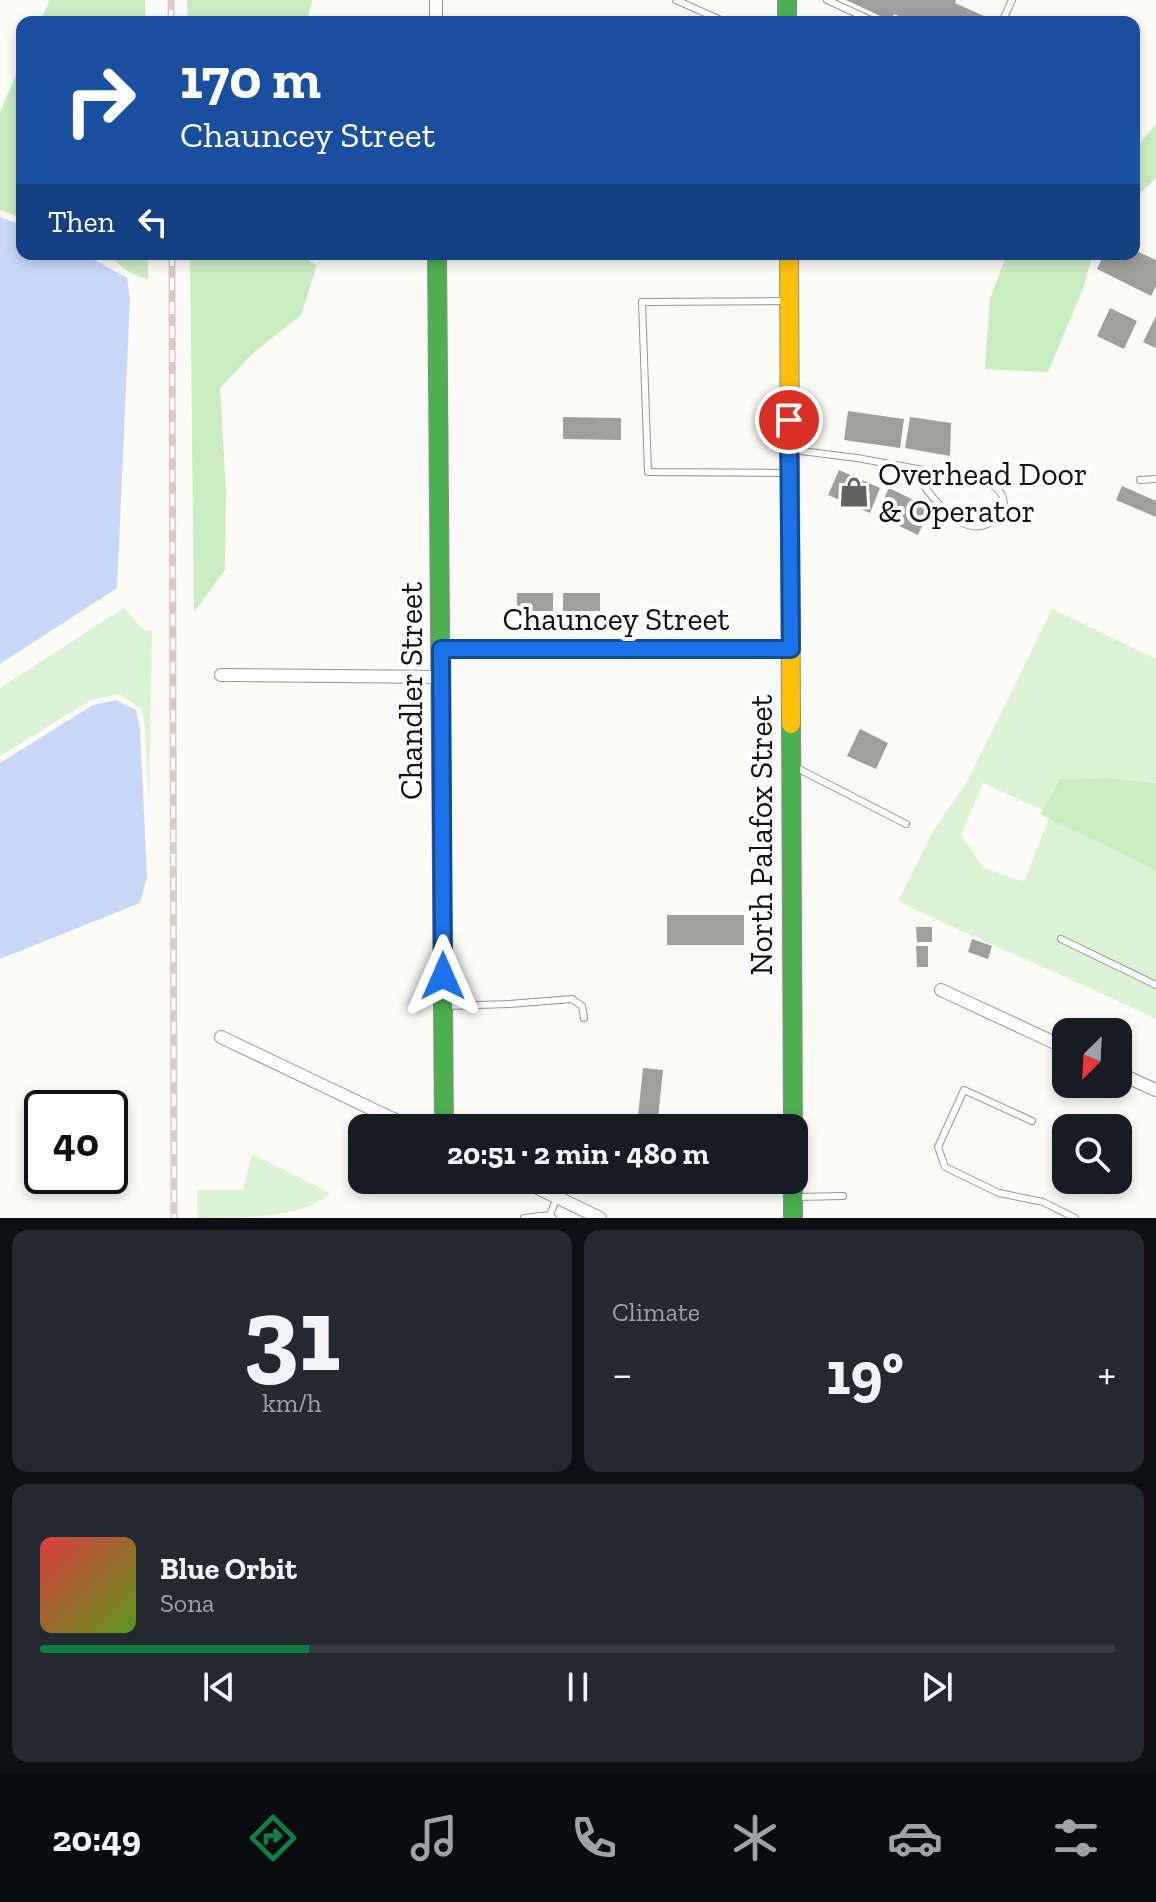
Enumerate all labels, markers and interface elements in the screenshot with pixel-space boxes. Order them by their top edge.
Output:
text: 170 m [180,45,321,112]
icon: right [48,48,152,152]
text: Chauncey Street [180,113,435,156]
icon: left [131,200,175,244]
text: Then [48,204,115,240]
pin [755,386,823,454]
icon: arrive [767,398,811,442]
place label: Overhead Door & Operator [878,455,1087,530]
shop icon: Overhead Door & Operator [837,475,871,509]
street label: Chandler Street [392,582,430,800]
street label: Chauncey Street [503,600,729,638]
street label: North Palafox Street [742,694,780,975]
position arrow [401,934,485,1018]
north arrow [1052,1018,1132,1098]
map controls [1052,1018,1132,1194]
speed limit sign: 40 [24,1090,128,1194]
button: search [1052,1114,1132,1194]
text: 20:51 · 2 min · 480 m [447,1136,709,1172]
text: 31 [243,1272,341,1397]
text: Climate [612,1296,700,1328]
text: 19° [826,1337,904,1409]
text: − [612,1347,633,1400]
text: + [1097,1347,1116,1400]
text: km/h [262,1387,322,1419]
text: Blue Orbit [160,1551,297,1587]
text: Sona [160,1587,215,1619]
icon: previous [197,1665,241,1709]
icon: pause [556,1665,600,1709]
icon: next [915,1665,959,1709]
icon: directions [245,1810,301,1866]
icon: music [406,1810,462,1866]
icon: phone [566,1810,622,1866]
icon: climate [727,1810,783,1866]
icon: car [887,1810,943,1866]
icon: filters [1048,1810,1104,1866]
text: 20:49 [52,1817,141,1860]

